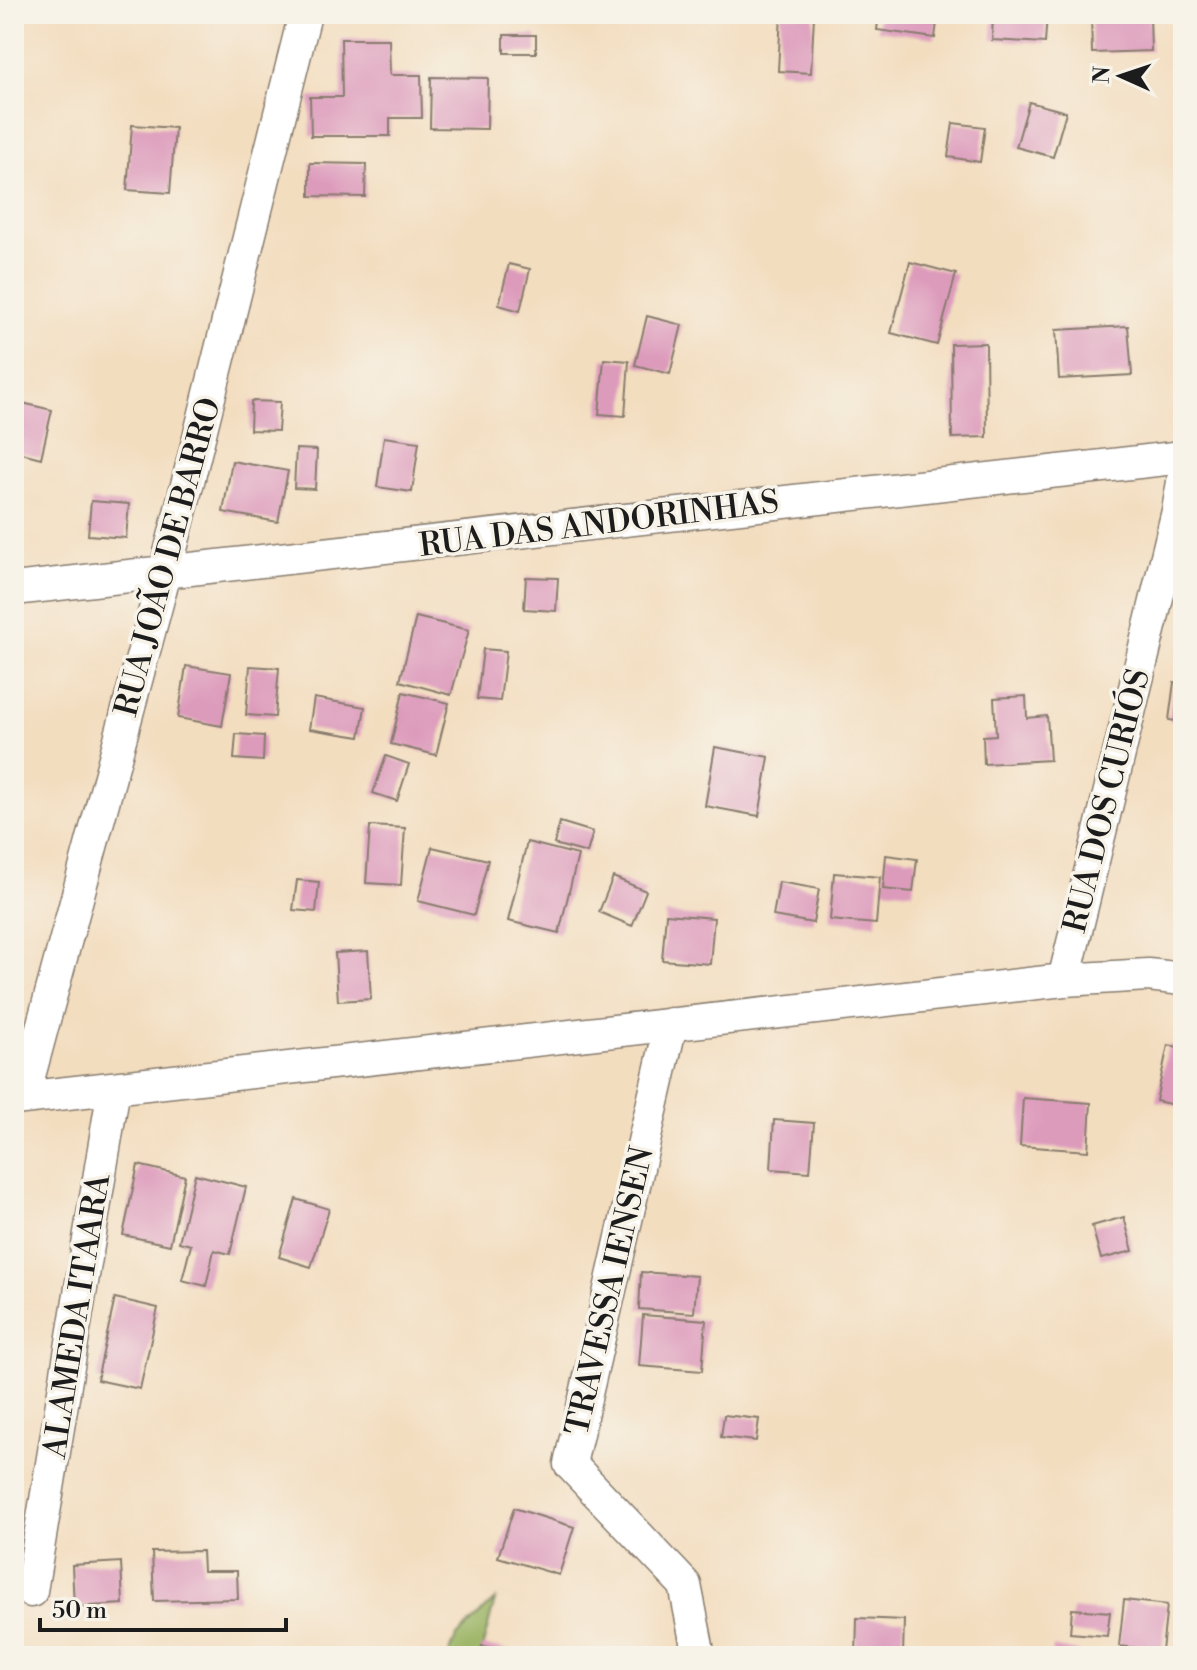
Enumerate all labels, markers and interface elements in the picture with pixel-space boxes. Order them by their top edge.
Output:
north arrow [1081,36,1161,116]
text: N [1089,65,1116,84]
street label: RUA JOÃO DE BARRO [104,393,230,721]
street label: RUA DAS ANDORINHAS [417,482,781,566]
street label: RUA DOS CURIÓS [1053,665,1159,937]
street label: TRAVESSA IENSEN [557,1143,663,1439]
street label: ALAMEDA ITAARA [35,1170,119,1462]
scale bar [40,1582,286,1632]
text: 50 m [52,1596,107,1626]

